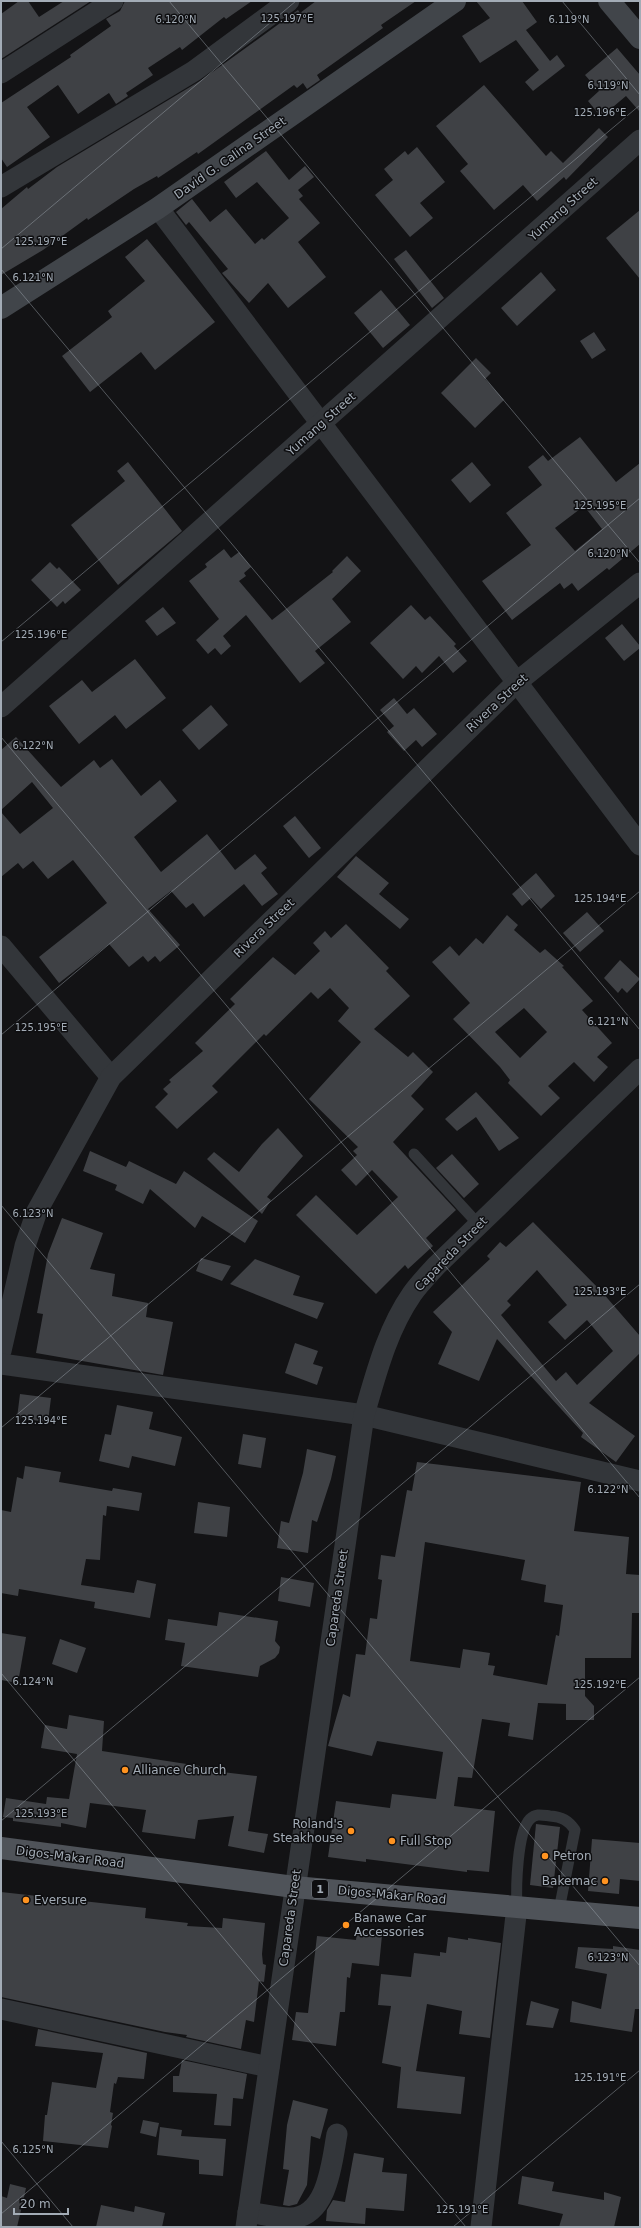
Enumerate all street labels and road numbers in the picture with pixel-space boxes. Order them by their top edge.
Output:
street label: David G. Calina Street [171,114,289,202]
street label: Yumang Street [525,174,601,244]
street label: Yumang Street [283,389,359,459]
street label: Rivera Street [463,671,531,735]
street label: Rivera Street [231,895,297,960]
street label: Capareda Street [412,1214,490,1294]
street label: Capareda Street [323,1548,351,1648]
street label: Digos-Makar Road [15,1843,125,1871]
street label: Capareda Street [276,1868,304,1968]
road number: 1 [312,1880,328,1898]
street label: Digos-Makar Road [337,1883,447,1907]

